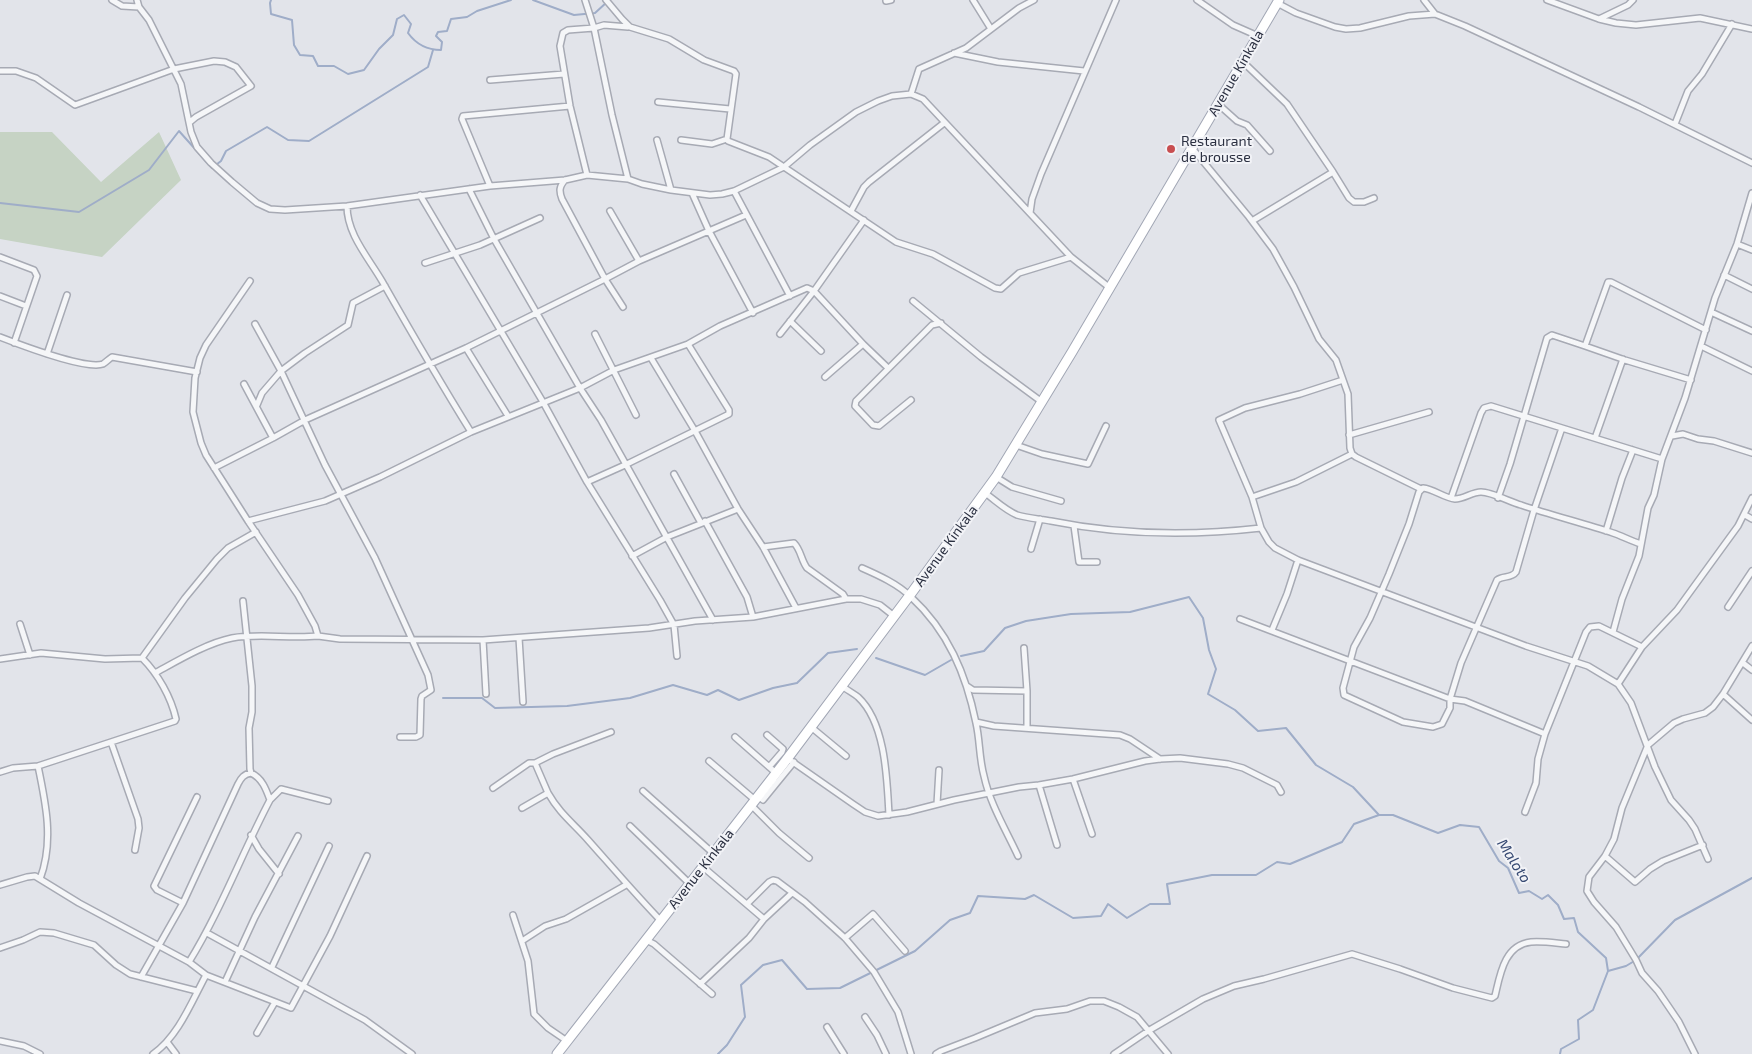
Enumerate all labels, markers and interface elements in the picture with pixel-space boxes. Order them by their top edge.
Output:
street label: Avenue Kinkala [1205,27,1267,119]
place label: Restaurant de brousse [1181,133,1252,166]
marker: Restaurant de brousse [1165,143,1177,155]
street label: Avenue Kinkala [911,502,981,590]
street label: Avenue Kinkala [665,826,737,912]
water label: Maloto [1493,836,1535,886]

